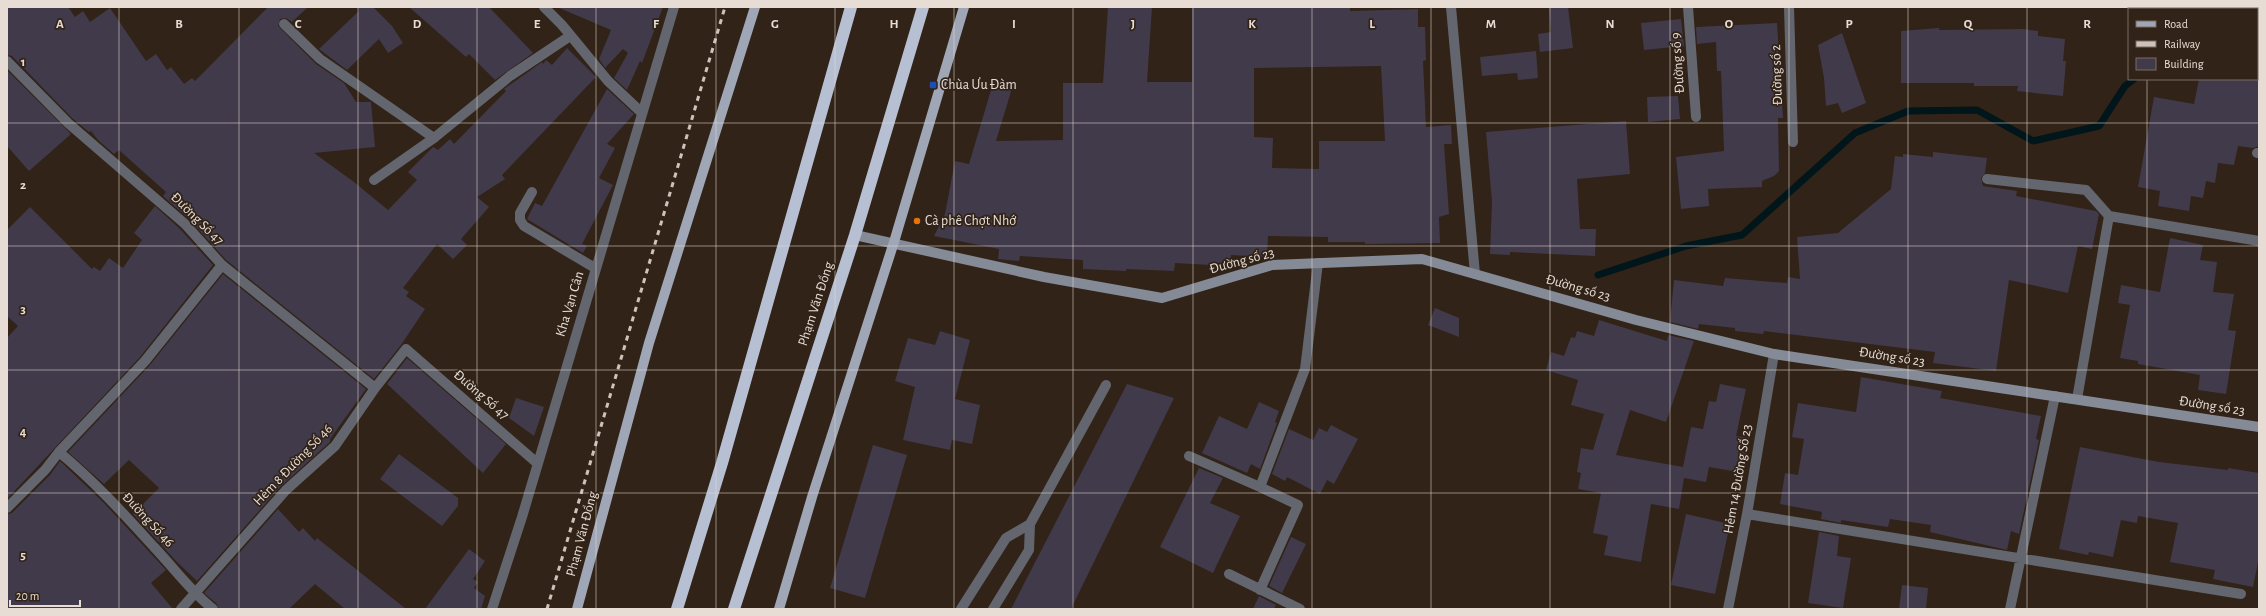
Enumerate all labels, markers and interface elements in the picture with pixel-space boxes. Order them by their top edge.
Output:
legend [2128,8,2258,80]
text: A [56,18,64,31]
text: B [175,18,183,31]
text: C [295,18,302,31]
text: D [413,18,422,31]
text: E [534,18,541,31]
text: F [653,18,660,31]
text: G [771,18,779,31]
text: H [889,18,899,31]
text: I [1012,18,1016,31]
text: J [1131,18,1135,31]
text: K [1248,18,1256,31]
text: L [1369,18,1375,31]
text: M [1486,18,1496,31]
text: N [1605,18,1615,31]
text: O [1725,18,1734,31]
text: P [1845,18,1853,31]
text: Q [1964,18,1974,31]
text: R [2083,18,2091,31]
text: Road [2164,18,2188,30]
street label: Đường số 9 [1668,32,1687,94]
text: Railway [2164,38,2200,51]
street label: Đường số 2 [1768,44,1785,106]
text: 1 [21,56,25,69]
text: Building [2164,58,2204,70]
place label: Chùa Ưu Đàm [941,77,1017,92]
marker: Chùa Ưu Đàm [928,80,938,90]
text: 2 [20,179,26,192]
street label: Đường Số 47 [168,189,227,248]
place label: Cà phê Chợt Nhớ [925,214,1017,228]
marker: Cà phê Chợt Nhớ [912,216,922,226]
street label: Đường số 23 [1208,245,1276,276]
street label: Phạm Văn Đồng [795,260,836,348]
street label: Kha Vạn Cân [553,270,587,338]
street label: Đường số 23 [1544,271,1612,304]
text: 3 [20,303,26,316]
street label: Đường số 23 [1858,344,1926,369]
street label: Đường Số 47 [451,367,512,423]
street label: Đường số 23 [2178,393,2246,418]
street label: Hẻm 8 Đường Số 46 [250,421,335,508]
street label: Hẻm 14 Đường Số 23 [1720,423,1755,535]
text: 4 [20,426,27,439]
street label: Đường Số 46 [119,489,177,550]
street label: Phạm Văn Đồng [563,489,600,578]
text: 5 [20,549,26,562]
scale bar [10,582,80,608]
text: 20 m [16,590,39,602]

